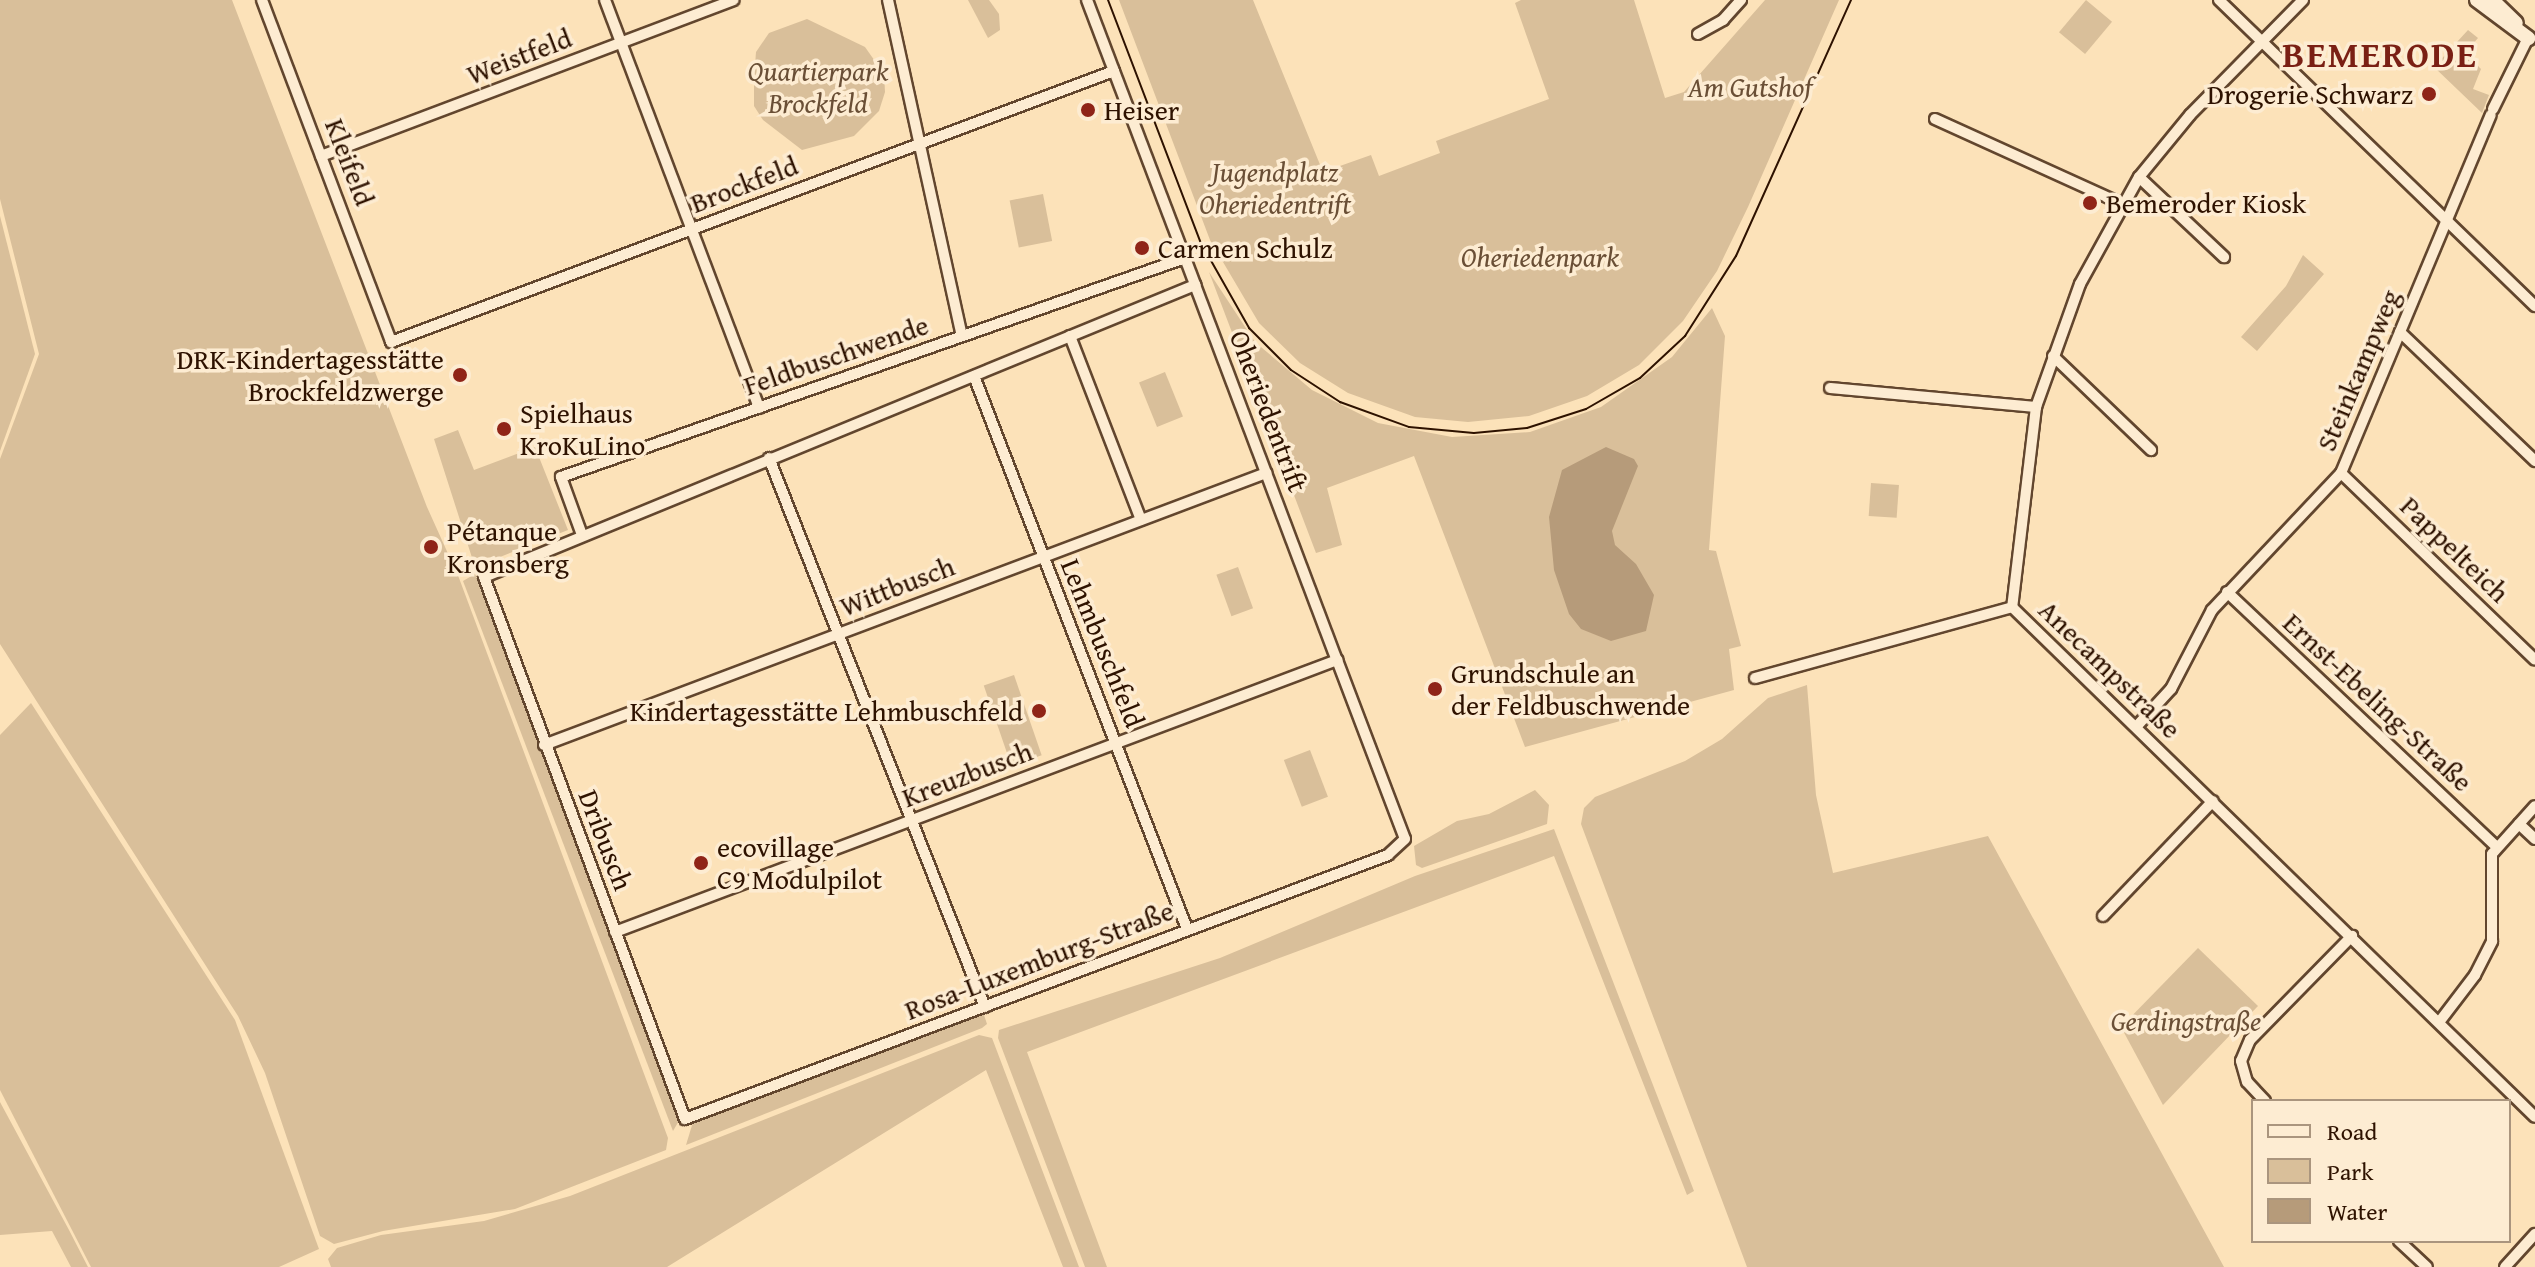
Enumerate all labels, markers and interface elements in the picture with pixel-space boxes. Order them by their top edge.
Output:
street label: Weistfeld [462,21,576,91]
district label: BEMERODE [2282,32,2478,76]
park label: Quartierpark Brockfeld [748,54,888,120]
park label: Am Gutshof [1688,70,1812,104]
place label: Drogerie Schwarz [2207,77,2413,111]
marker: Drogerie Schwarz [2420,85,2438,103]
place label: Heiser [1104,93,1179,127]
marker: Heiser [1079,101,1097,119]
street label: Kleifeld [318,114,382,210]
street label: Brockfeld [686,148,802,220]
park label: Jugendplatz Oheriedentrift [1199,155,1351,221]
place label: Bemeroder Kiosk [2106,186,2306,220]
marker: Bemeroder Kiosk [2081,194,2099,212]
place label: Carmen Schulz [1158,231,1333,265]
marker: Carmen Schulz [1133,239,1151,257]
park label: Oheriedenpark [1461,240,1619,274]
street label: Steinkampweg [2309,284,2407,456]
street label: Feldbuschwende [739,308,933,402]
street label: Oheriedentrift [1223,325,1315,497]
place label: DRK-Kindertagesstätte Brockfeldzwerge [176,342,444,408]
marker: DRK-Kindertagesstätte Brockfeldzwerge [451,366,469,384]
place label: Spielhaus KroKuLino [520,396,645,462]
marker: Spielhaus KroKuLino [495,420,513,438]
street label: Pappelteich [2394,489,2516,609]
place label: Pétanque Kronsberg [447,514,569,580]
marker: Pétanque Kronsberg [422,538,440,556]
street label: Wittbusch [835,549,959,623]
street label: Lehmbuschfeld [1054,554,1152,732]
street label: Anecampstraße [2032,593,2188,745]
street label: Ernst-Ebeling-Straße [2276,606,2480,798]
place label: Grundschule an der Feldbuschwende [1451,656,1690,722]
marker: Grundschule an der Feldbuschwende [1426,680,1444,698]
place label: Kindertagesstätte Lehmbuschfeld [630,694,1023,728]
marker: Kindertagesstätte Lehmbuschfeld [1030,702,1048,720]
street label: Kreuzbusch [897,734,1037,814]
street label: Dribusch [572,785,640,895]
place label: ecovillage C9 Modulpilot [717,830,882,896]
marker: ecovillage C9 Modulpilot [692,854,710,872]
street label: Rosa-Luxemburg-Straße [900,893,1178,1027]
park label: Gerdingstraße [2111,1004,2261,1038]
legend [2251,1099,2511,1243]
text: Road [2327,1114,2377,1149]
text: Park [2327,1154,2373,1189]
text: Water [2327,1194,2387,1229]

